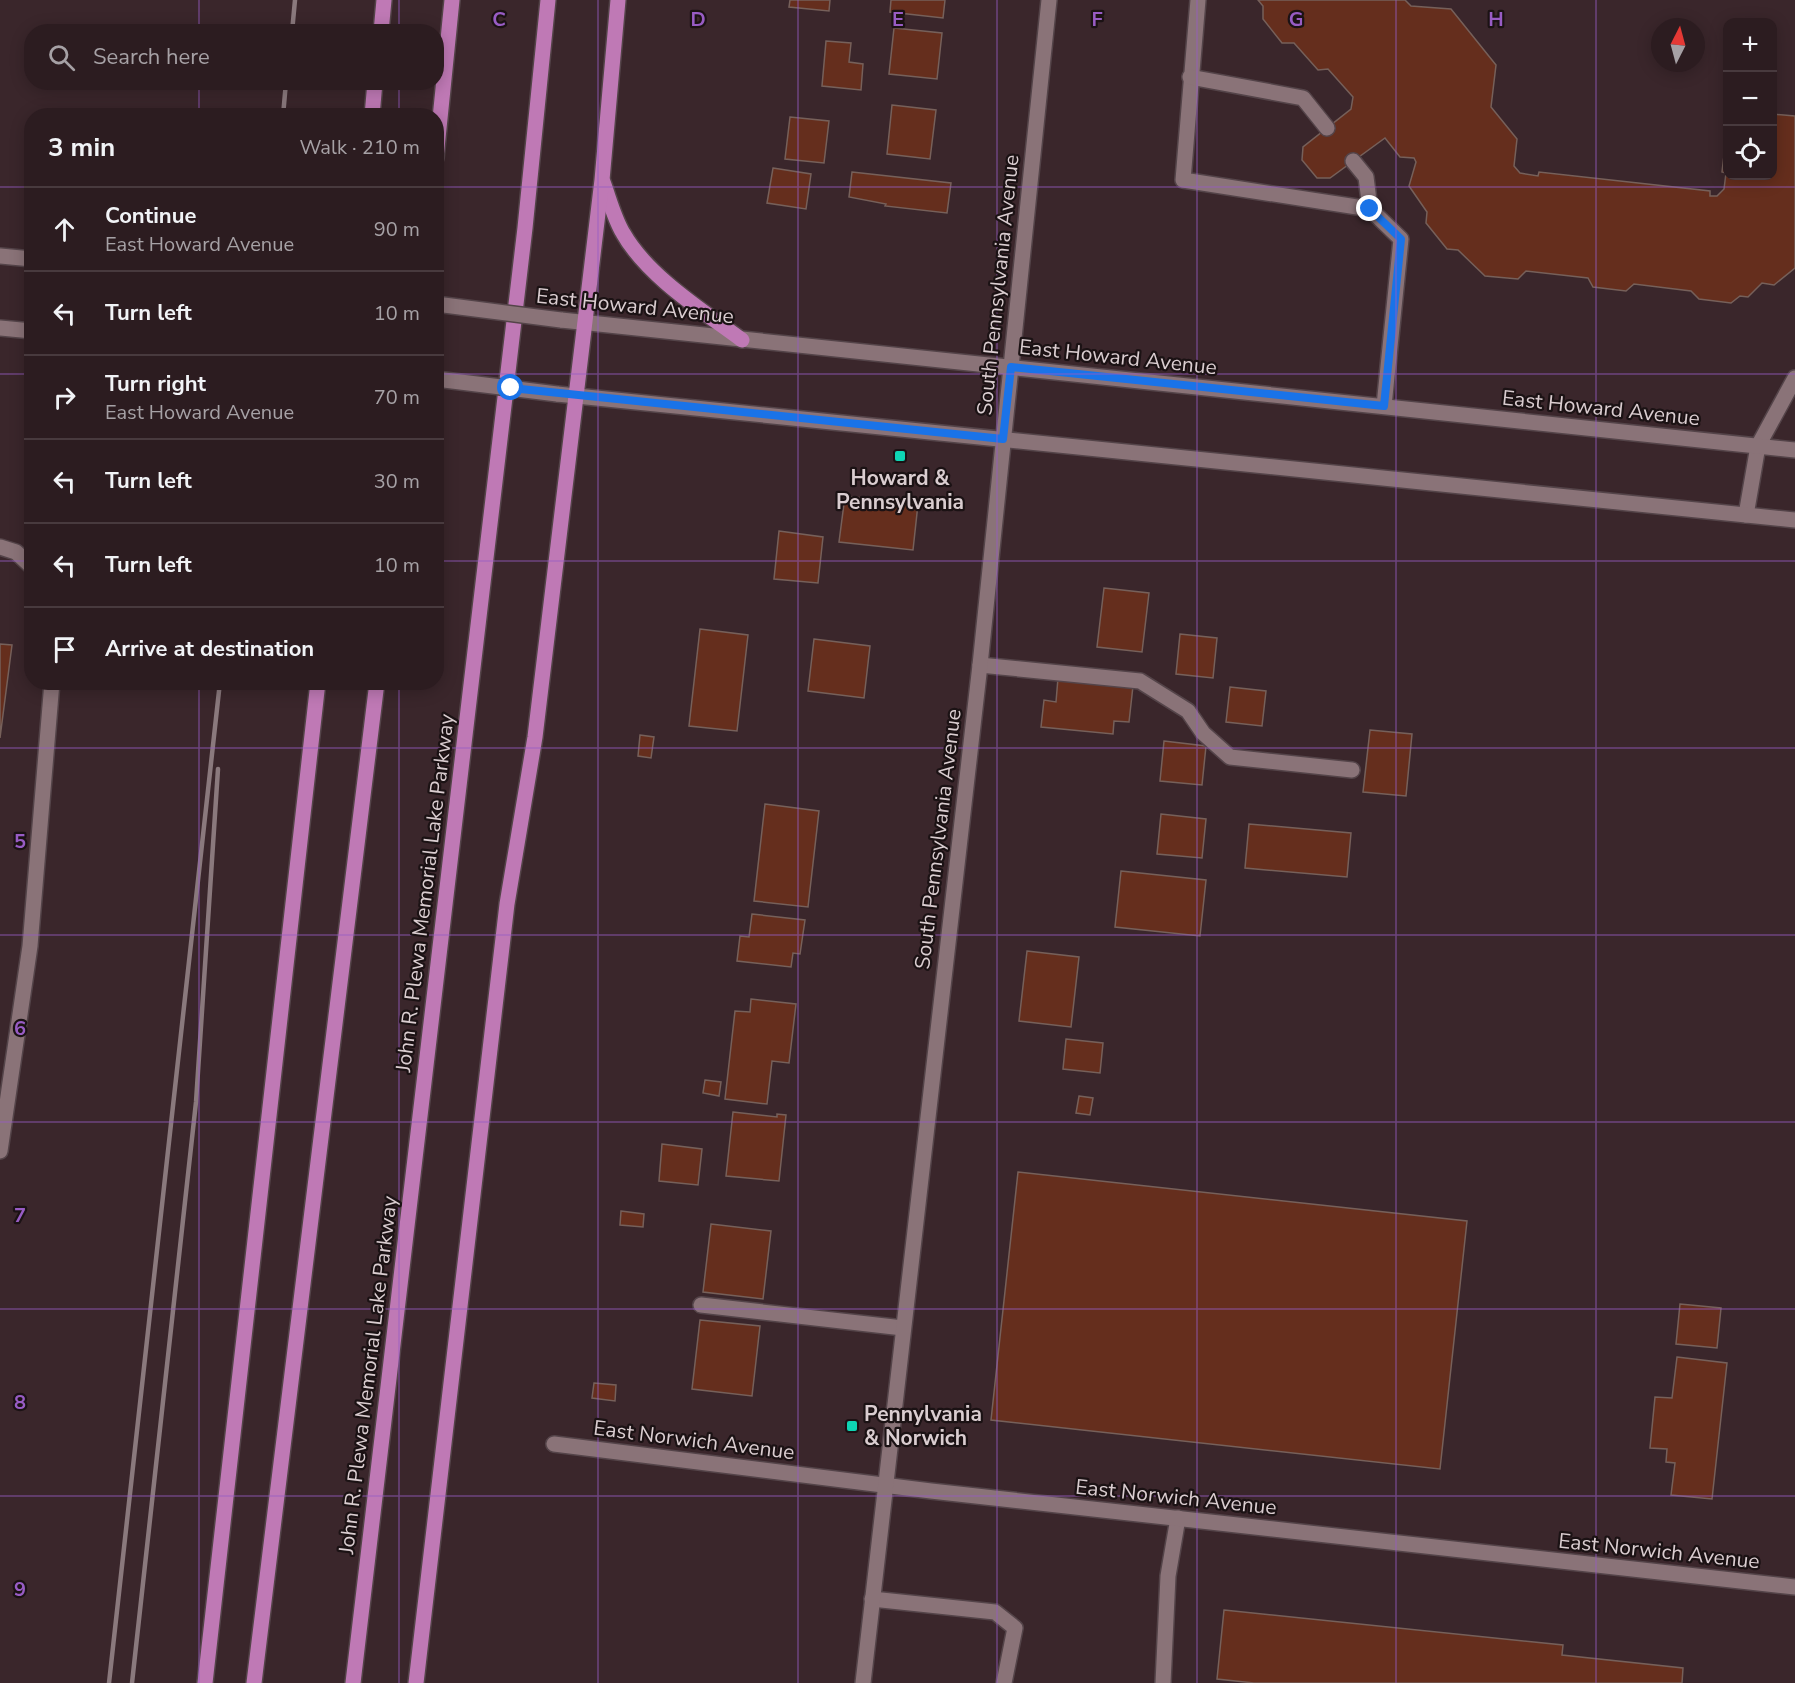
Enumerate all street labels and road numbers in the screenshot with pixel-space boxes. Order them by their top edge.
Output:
street label: South Pennsylvania Avenue [970,153,1026,417]
street label: East Howard Avenue [535,282,735,330]
street label: East Howard Avenue [1018,333,1218,381]
street label: East Howard Avenue [1501,384,1701,432]
street label: South Pennsylvania Avenue [908,707,968,971]
street label: John R. Plewa Memorial Lake Parkway [389,712,461,1075]
street label: John R. Plewa Memorial Lake Parkway [332,1194,404,1557]
street label: East Norwich Avenue [592,1414,796,1466]
street label: East Norwich Avenue [1074,1472,1278,1522]
street label: East Norwich Avenue [1557,1526,1761,1576]

